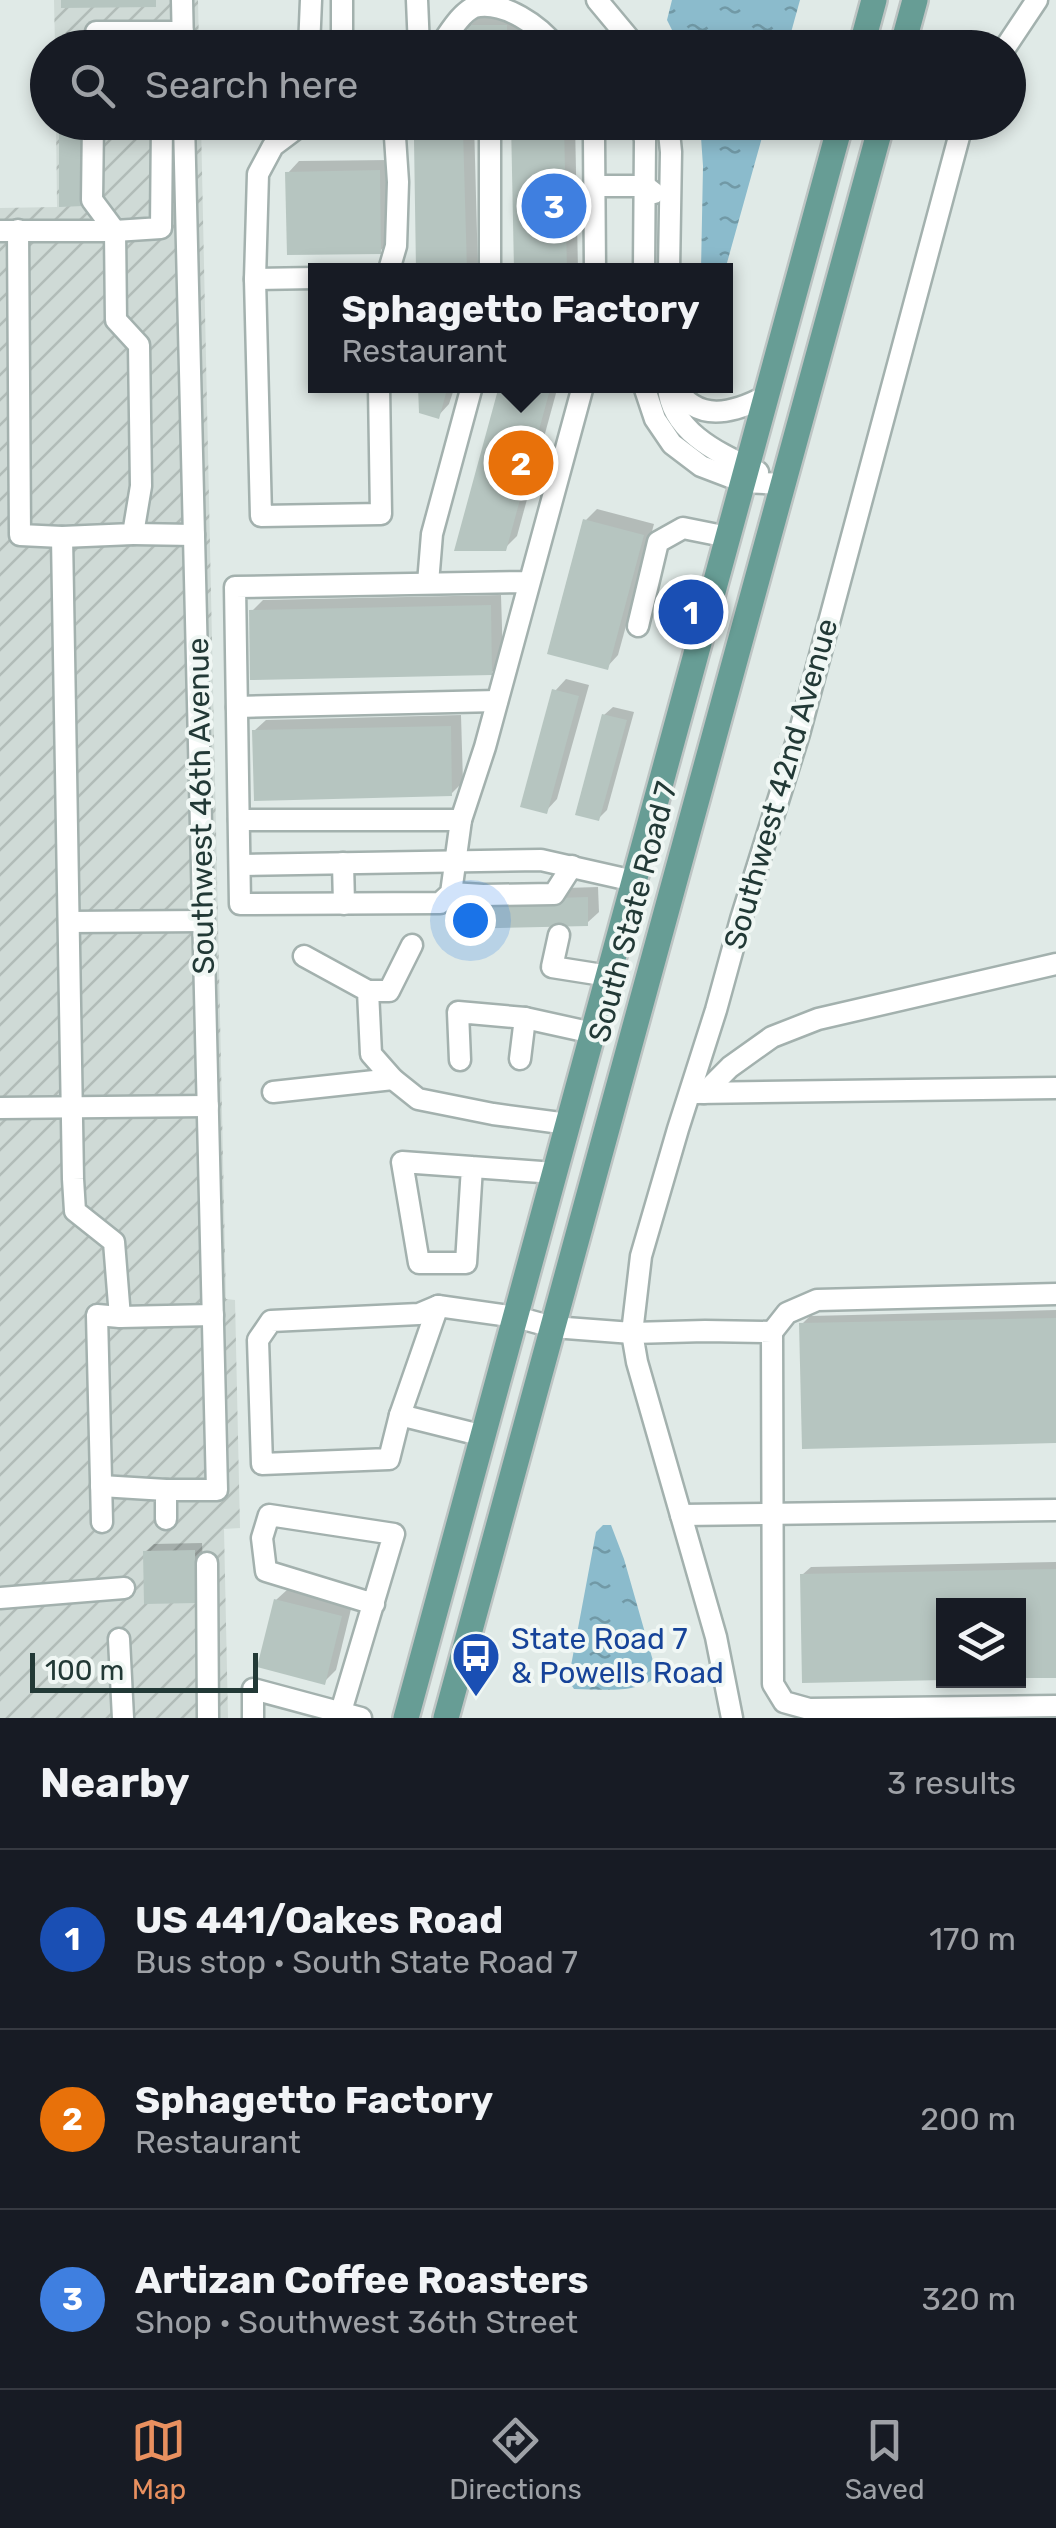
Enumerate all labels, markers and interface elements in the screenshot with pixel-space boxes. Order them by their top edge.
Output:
search box [30,30,1026,140]
icon: search [65,58,120,113]
text: Search here [145,62,358,108]
pin: 3 [522,168,586,244]
popup [308,263,733,393]
text: Sphagetto Factory [341,286,700,332]
text: Restaurant [341,332,507,370]
pin: 2 [488,426,554,500]
pin: 1 [658,574,724,650]
street label: Southwest 42nd Avenue [717,614,845,954]
street label: Southwest 46th Avenue [180,637,222,975]
street label: South State Road 7 [581,778,685,1046]
your location [445,895,496,946]
map controls [936,1598,1026,1688]
button: layers [936,1598,1026,1688]
place label: State Road 7 & Powells Road [511,1621,724,1691]
bus stop icon: State Road 7 & Powells Road [450,1630,502,1698]
scale bar [30,1648,258,1692]
text: 100 m [45,1654,124,1687]
text: Nearby [40,1758,190,1808]
text: 3 results [887,1764,1016,1802]
text: US 441/Oakes Road [135,1897,503,1943]
text: 1 [65,1920,80,1958]
text: 170 m [929,1920,1016,1958]
text: Bus stop · South State Road 7 [135,1943,578,1981]
text: Sphagetto Factory [135,2077,493,2123]
text: 2 [62,2100,83,2138]
text: 200 m [920,2100,1016,2138]
text: Restaurant [135,2123,301,2161]
text: Artizan Coffee Roasters [135,2257,589,2303]
text: 3 [62,2280,83,2318]
text: 320 m [921,2280,1016,2318]
text: Shop · Southwest 36th Street [135,2303,578,2341]
tab: Map [131,2413,186,2506]
tab: Directions [449,2413,582,2506]
tab: Saved [845,2413,925,2506]

